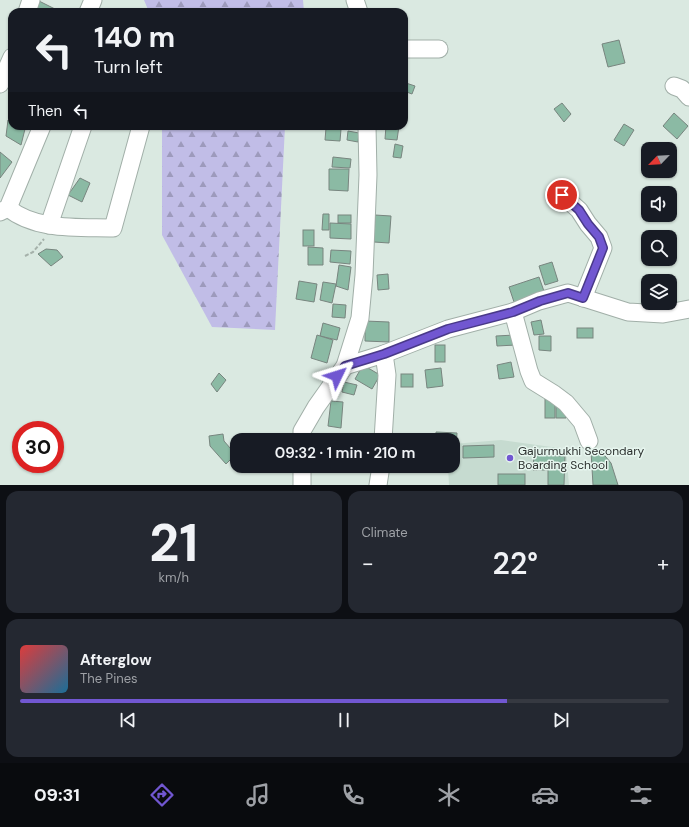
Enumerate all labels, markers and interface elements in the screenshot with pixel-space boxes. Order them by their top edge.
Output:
text: 140 m [94,19,175,56]
icon: left [28,24,80,76]
text: Turn left [94,55,163,79]
icon: left [70,100,92,122]
text: Then [28,101,62,121]
north arrow [641,142,677,178]
map controls [641,142,677,310]
pin [545,178,579,212]
icon: arrive [551,184,573,206]
button: sound [641,186,677,222]
button: search [641,230,677,266]
button: layers [641,274,677,310]
position arrow [316,355,358,397]
speed limit sign: 30 [12,421,64,473]
text: 09:32 · 1 min · 210 m [275,443,415,463]
place label: Gajurmukhi Secondary Boarding School [518,443,645,473]
marker: Gajurmukhi Secondary Boarding School [505,453,515,463]
text: 21 [149,509,198,577]
text: Climate [362,524,408,541]
text: 22° [493,544,538,583]
text: − [362,549,374,578]
text: + [657,549,669,578]
text: km/h [158,569,189,586]
text: Afterglow [80,650,152,670]
text: The Pines [80,670,138,687]
icon: previous [117,709,139,731]
icon: pause [333,709,355,731]
icon: next [550,709,572,731]
icon: directions [148,781,176,809]
icon: music [244,781,272,809]
icon: phone [339,781,367,809]
icon: climate [435,781,463,809]
icon: car [531,781,559,809]
icon: filters [627,781,655,809]
text: 09:31 [34,783,80,807]

